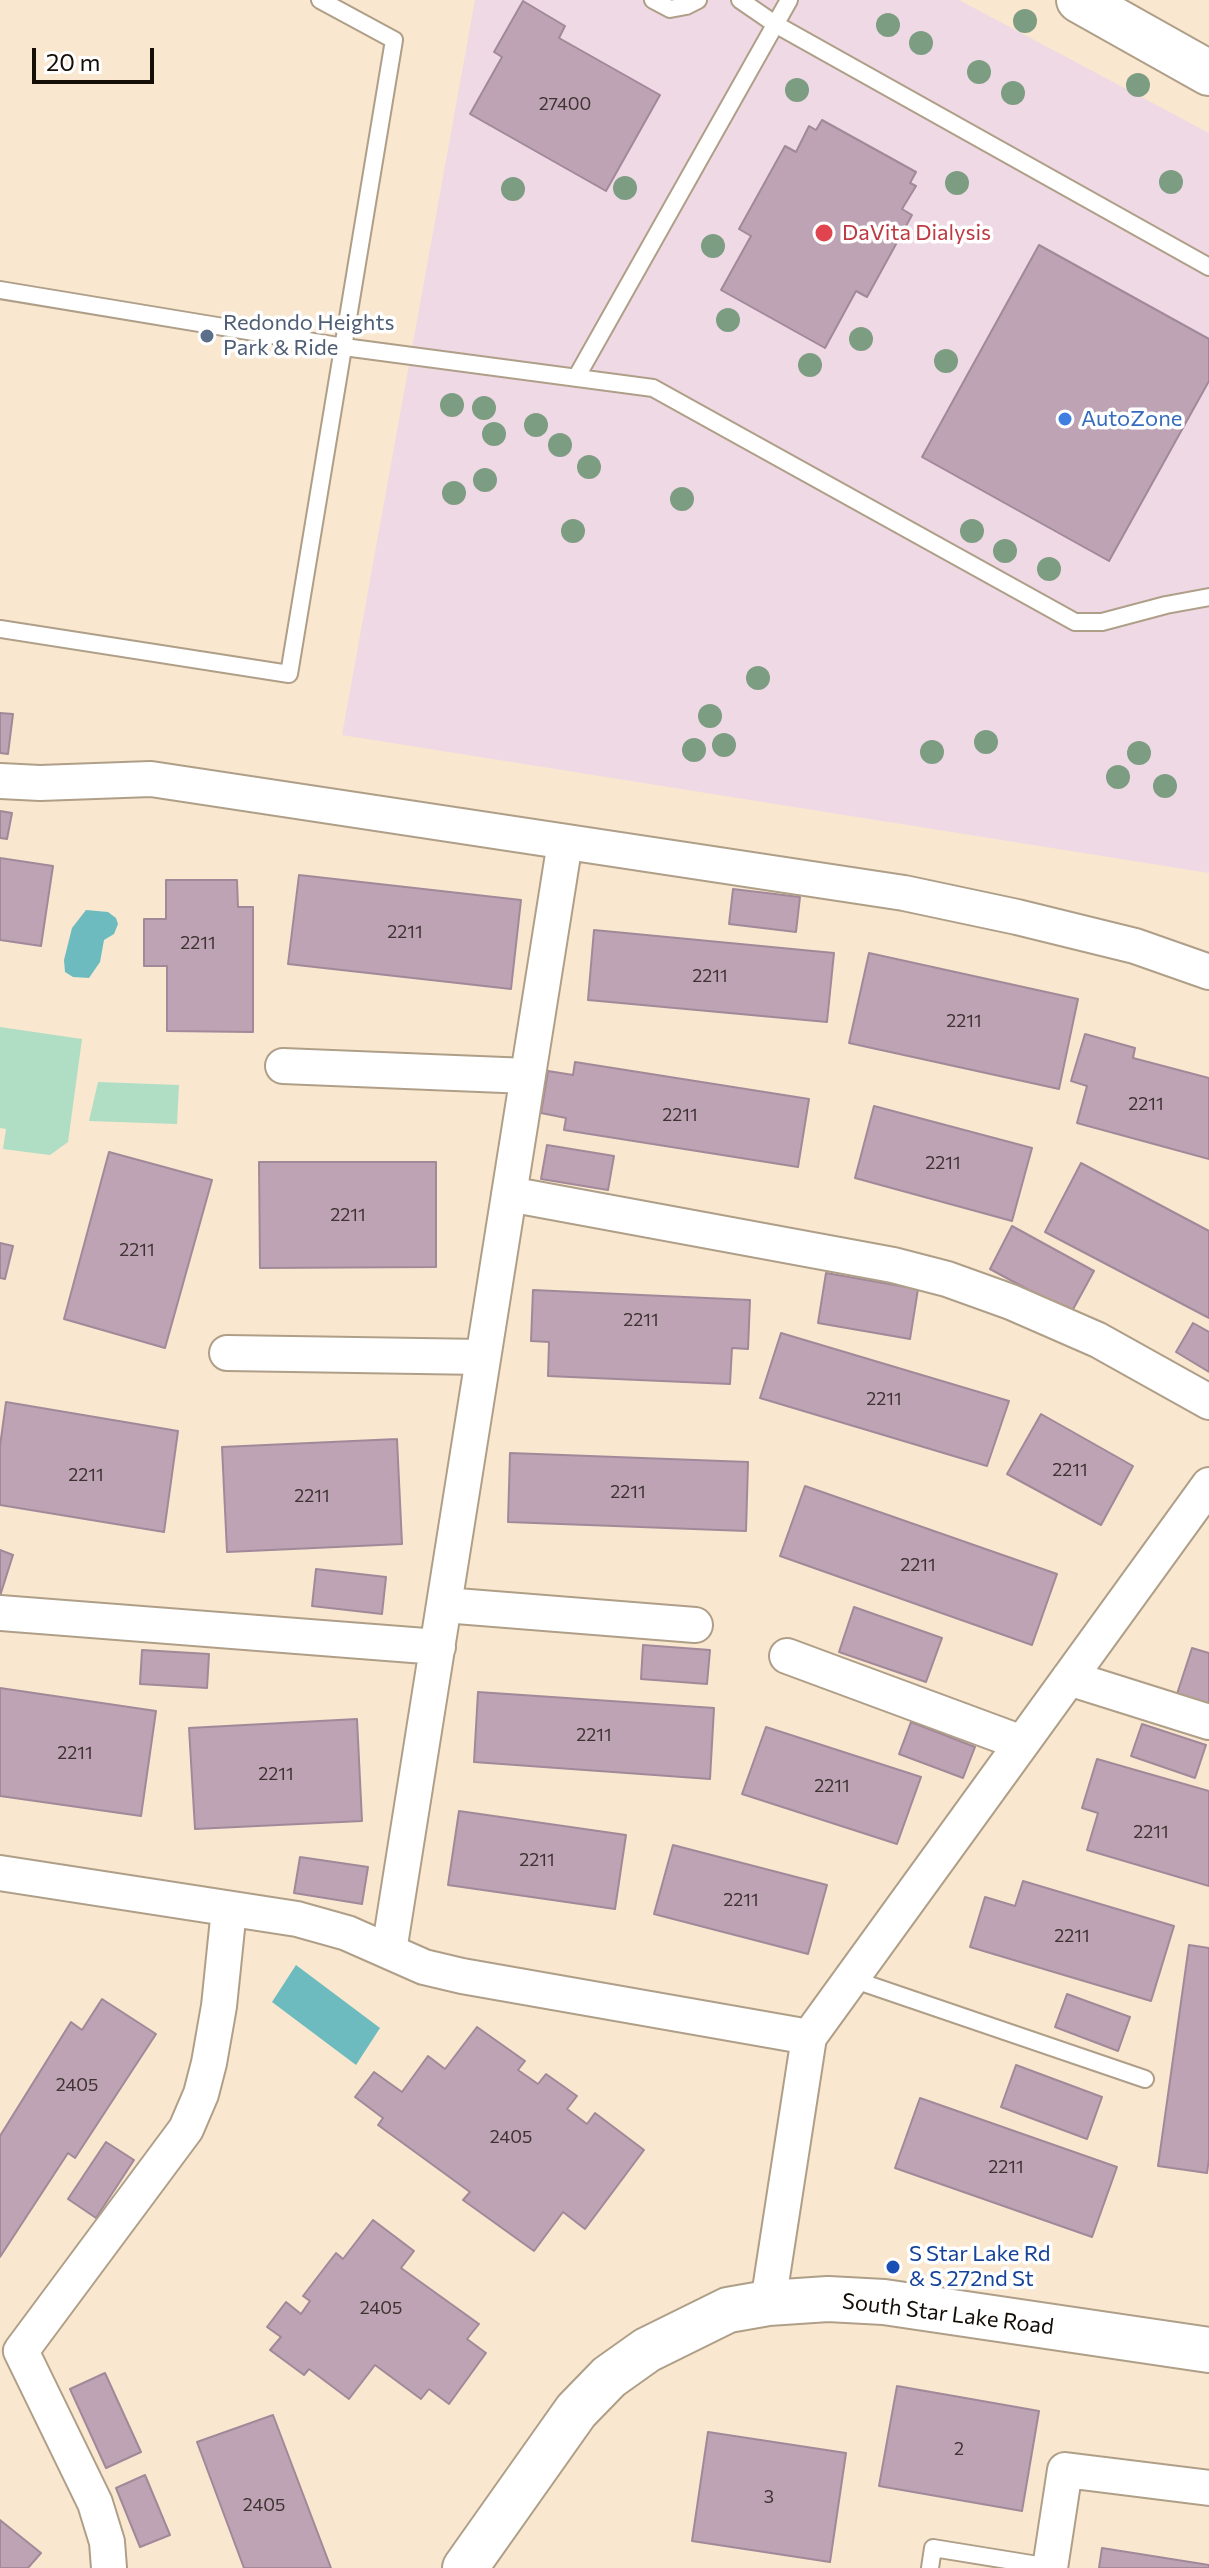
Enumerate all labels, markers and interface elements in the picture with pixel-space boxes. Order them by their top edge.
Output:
scale bar [36,32,158,82]
text: 20 m [46,47,100,76]
house number: 27400 [539,93,591,115]
place label: DaVita Dialysis [842,220,991,246]
marker: DaVita Dialysis [813,222,835,244]
place label: Redondo Heights Park & Ride [223,310,394,362]
marker: Redondo Heights Park & Ride [198,327,216,345]
place label: AutoZone [1081,406,1182,432]
marker: AutoZone [1056,410,1074,428]
house number: 2211 [387,921,423,943]
house number: 2211 [180,932,216,954]
house number: 2211 [692,965,728,987]
house number: 2211 [946,1010,982,1032]
house number: 2211 [1128,1093,1164,1115]
house number: 2211 [662,1104,698,1126]
house number: 2211 [925,1152,961,1174]
house number: 2211 [330,1204,366,1226]
house number: 2211 [119,1239,155,1261]
house number: 2211 [623,1309,659,1331]
house number: 2211 [866,1388,902,1410]
house number: 2211 [1052,1459,1088,1481]
house number: 2211 [68,1464,104,1486]
house number: 2211 [610,1481,646,1503]
house number: 2211 [294,1485,330,1507]
house number: 2211 [900,1554,936,1576]
house number: 2211 [576,1724,612,1746]
house number: 2211 [57,1742,93,1764]
house number: 2211 [258,1763,294,1785]
house number: 2211 [814,1775,850,1797]
house number: 2211 [1133,1821,1169,1843]
house number: 2211 [519,1849,555,1871]
house number: 2211 [723,1889,759,1911]
house number: 2211 [1054,1925,1090,1947]
house number: 2405 [56,2074,98,2096]
house number: 2405 [490,2126,532,2148]
house number: 2211 [988,2156,1024,2178]
place label: S Star Lake Rd & S 272nd St [909,2241,1050,2292]
marker: S Star Lake Rd & S 272nd St [884,2258,902,2276]
street label: South Star Lake Road [841,2288,1055,2340]
house number: 2405 [360,2297,402,2319]
house number: 2 [954,2438,964,2460]
house number: 3 [764,2486,774,2508]
house number: 2405 [243,2494,285,2516]

